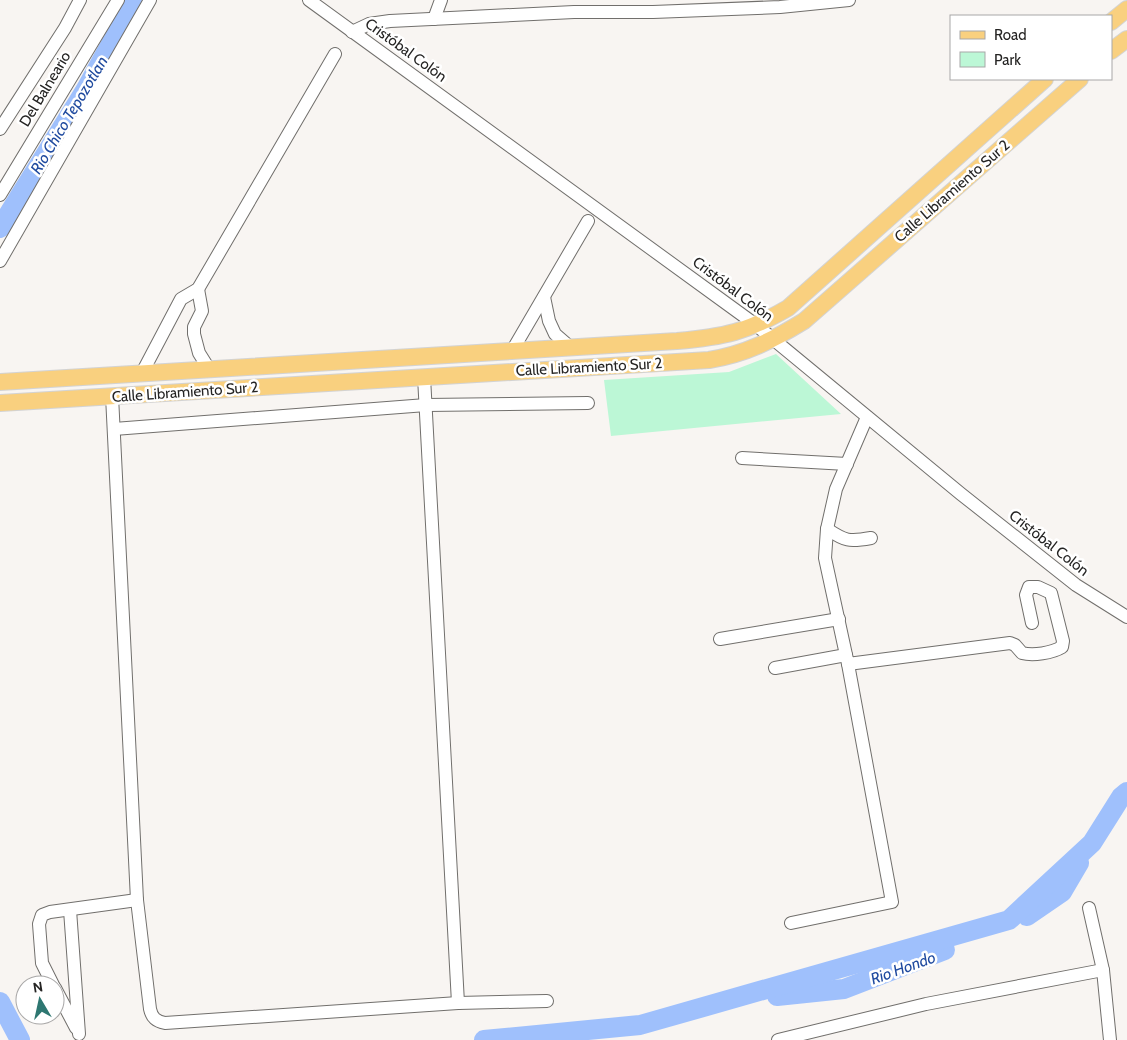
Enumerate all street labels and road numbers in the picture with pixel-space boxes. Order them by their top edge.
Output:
street label: Cristóbal Colón [362,14,450,86]
street label: Del Balneario [16,48,74,130]
street label: Calle Libramiento Sur 2 [891,136,1013,246]
street label: Cristóbal Colón [689,253,777,325]
street label: Calle Libramiento Sur 2 [515,354,663,380]
street label: Calle Libramiento Sur 2 [111,378,259,406]
street label: Cristóbal Colón [1005,506,1093,580]

